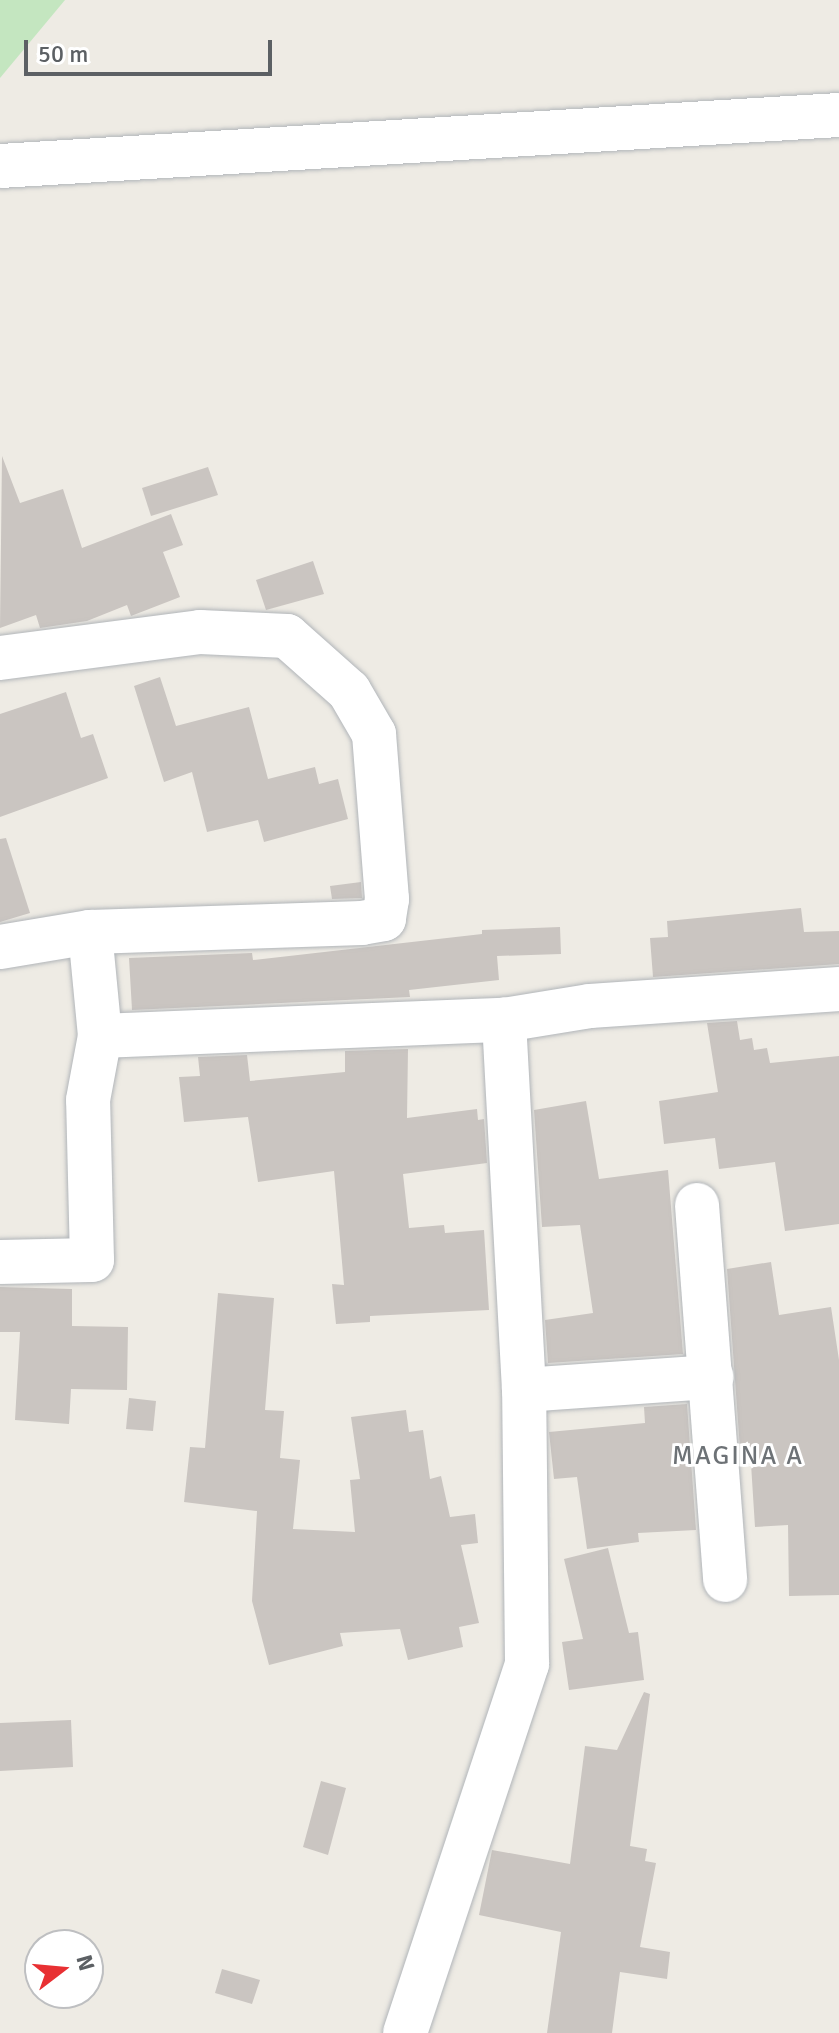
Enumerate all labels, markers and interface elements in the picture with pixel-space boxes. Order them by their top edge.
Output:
scale bar [28,24,276,74]
text: 50 m [38,39,88,69]
district label: MAGINA A [672,1441,804,1473]
north arrow [24,1929,104,2009]
text: N [71,1952,101,1974]

